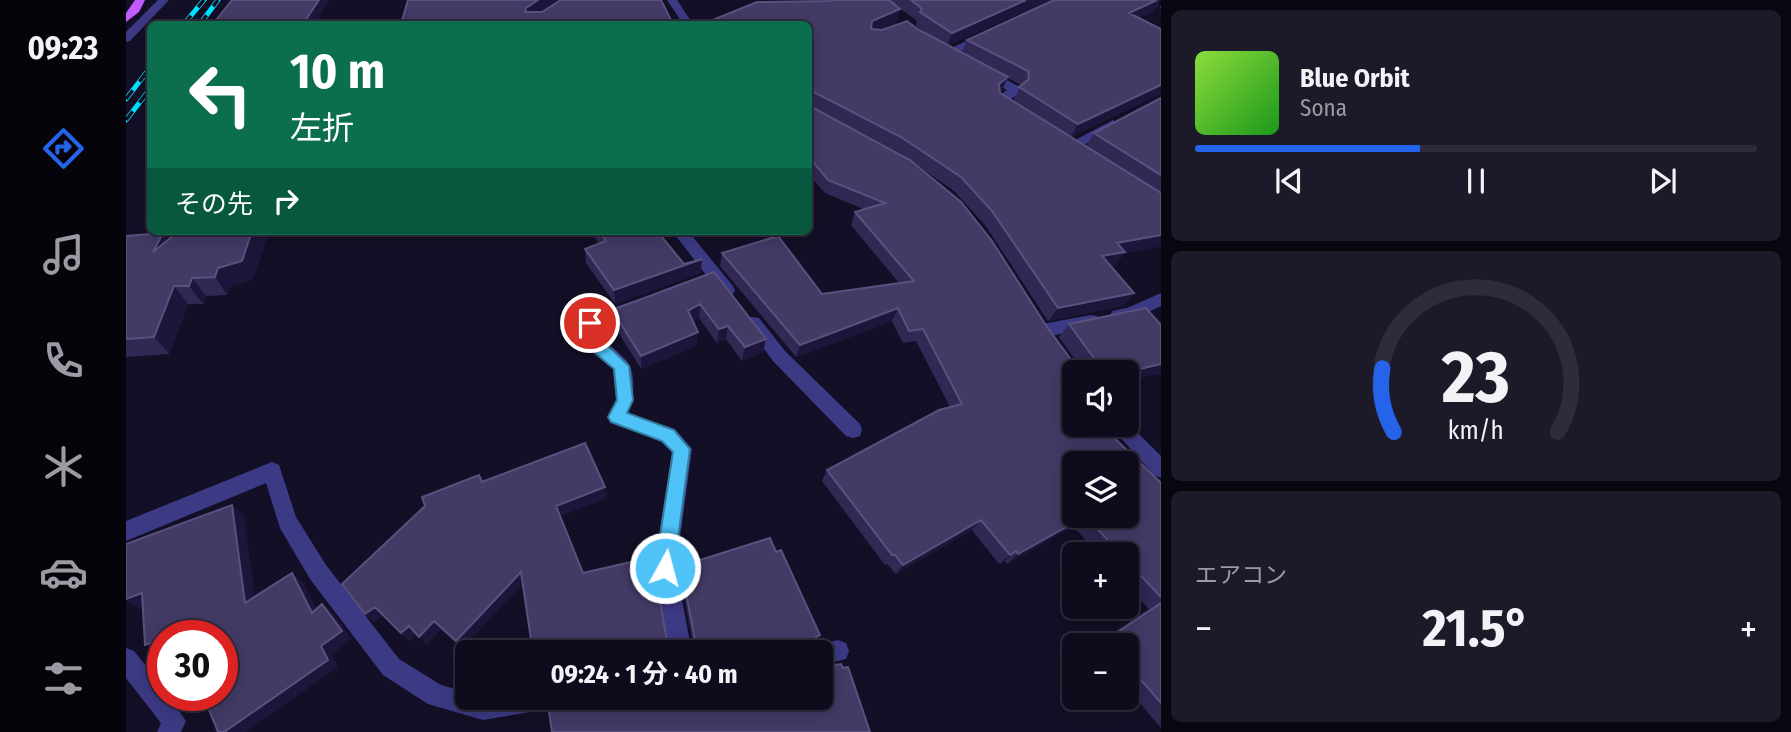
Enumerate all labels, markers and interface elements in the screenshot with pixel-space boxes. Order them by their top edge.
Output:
text: 09:23 [27,29,99,67]
text: 10 m [290,42,385,101]
icon: left [175,49,266,140]
text: Blue Orbit [1300,63,1410,94]
text: Sona [1300,94,1347,122]
text: 左折 [290,109,354,147]
icon: directions [39,124,88,173]
icon: previous [1270,162,1308,200]
icon: pause [1457,162,1495,200]
icon: next [1644,162,1682,200]
icon: right [267,182,305,220]
text: その先 [175,189,253,220]
icon: music [39,230,88,279]
pin [560,293,620,353]
icon: arrive [571,304,609,342]
text: 23 [1441,334,1510,421]
icon: phone [39,336,88,385]
map controls [1062,360,1139,710]
button: sound [1062,360,1139,437]
text: km/h [1448,416,1504,446]
icon: climate [39,442,88,491]
button: layers [1062,451,1139,528]
position arrow [628,531,702,605]
button: + [1062,542,1139,619]
icon: car [39,548,88,597]
text: エアコン [1195,561,1287,589]
text: 21.5° [1422,597,1529,660]
text: − [1195,606,1212,652]
text: + [1740,606,1757,652]
speed limit sign: 30 [147,620,238,711]
button: − [1062,633,1139,710]
icon: filters [39,654,88,703]
text: 09:24 · 1 分 · 40 m [550,659,738,690]

